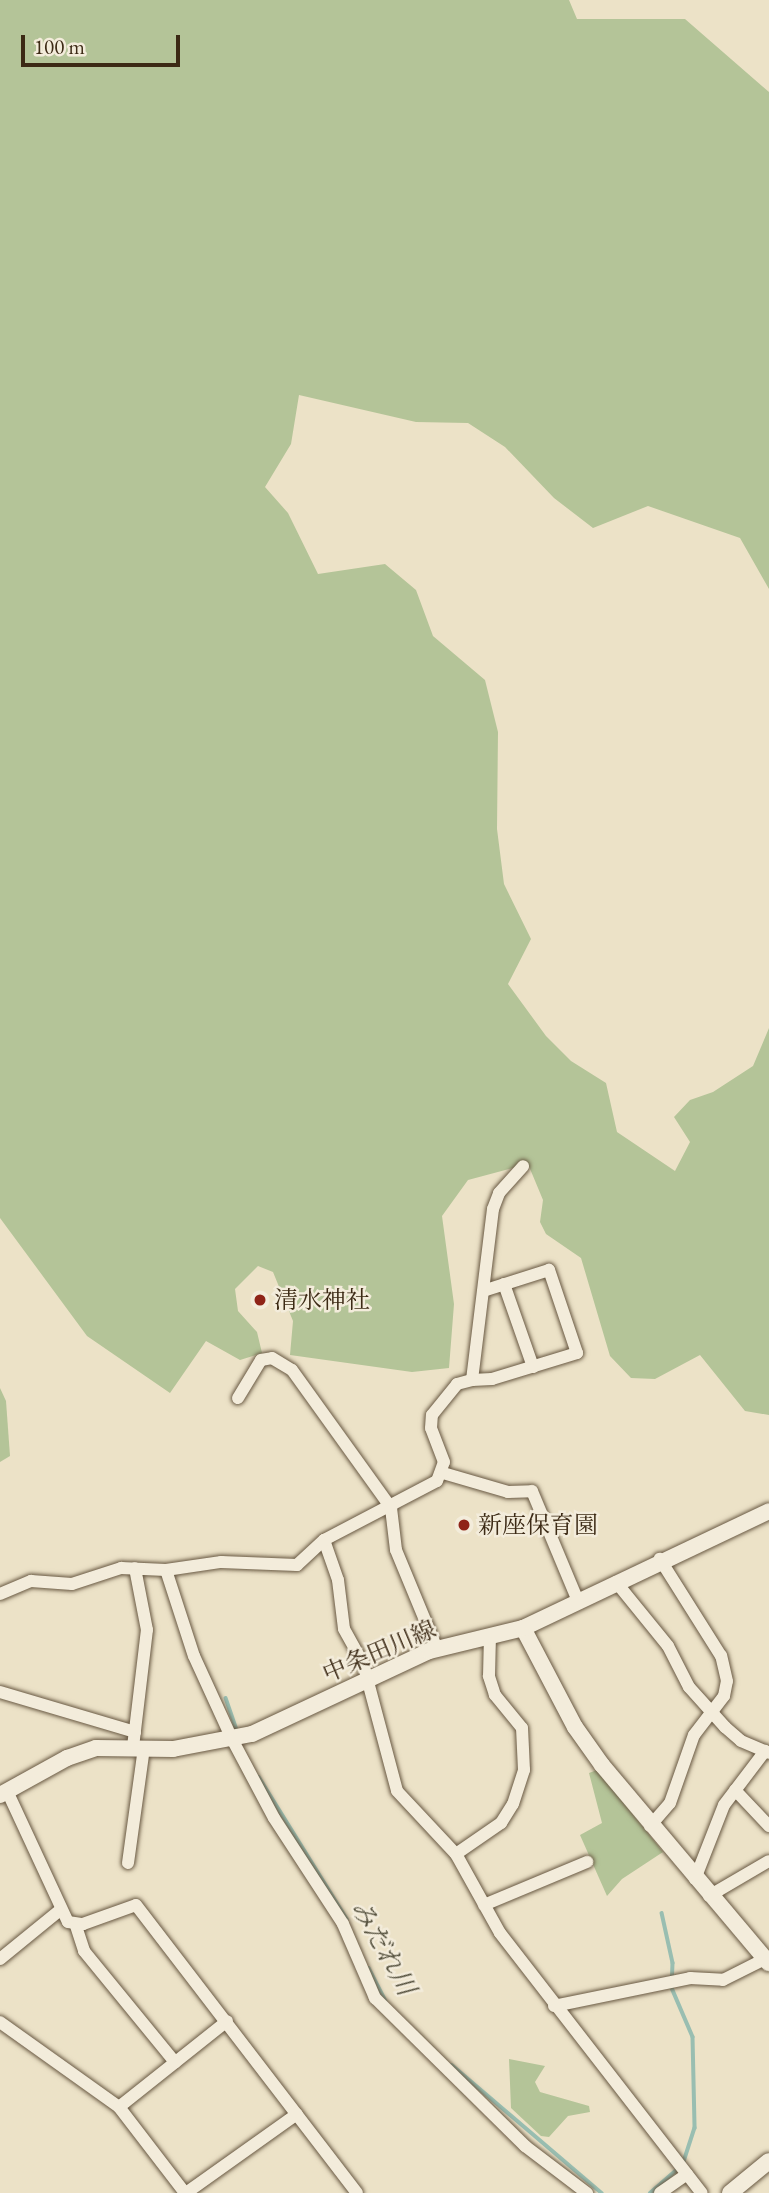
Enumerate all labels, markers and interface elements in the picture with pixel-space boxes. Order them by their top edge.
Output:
scale bar [24,21,184,65]
text: 100 m [34,33,85,60]
place label: 清水神社 [274,1286,370,1314]
marker: 清水神社 [252,1292,268,1308]
place label: 新座保育園 [478,1511,598,1539]
marker: 新座保育園 [456,1517,472,1533]
street label: 中条田川線 [318,1614,440,1688]
water label: みだれ川 [344,1895,422,2001]

